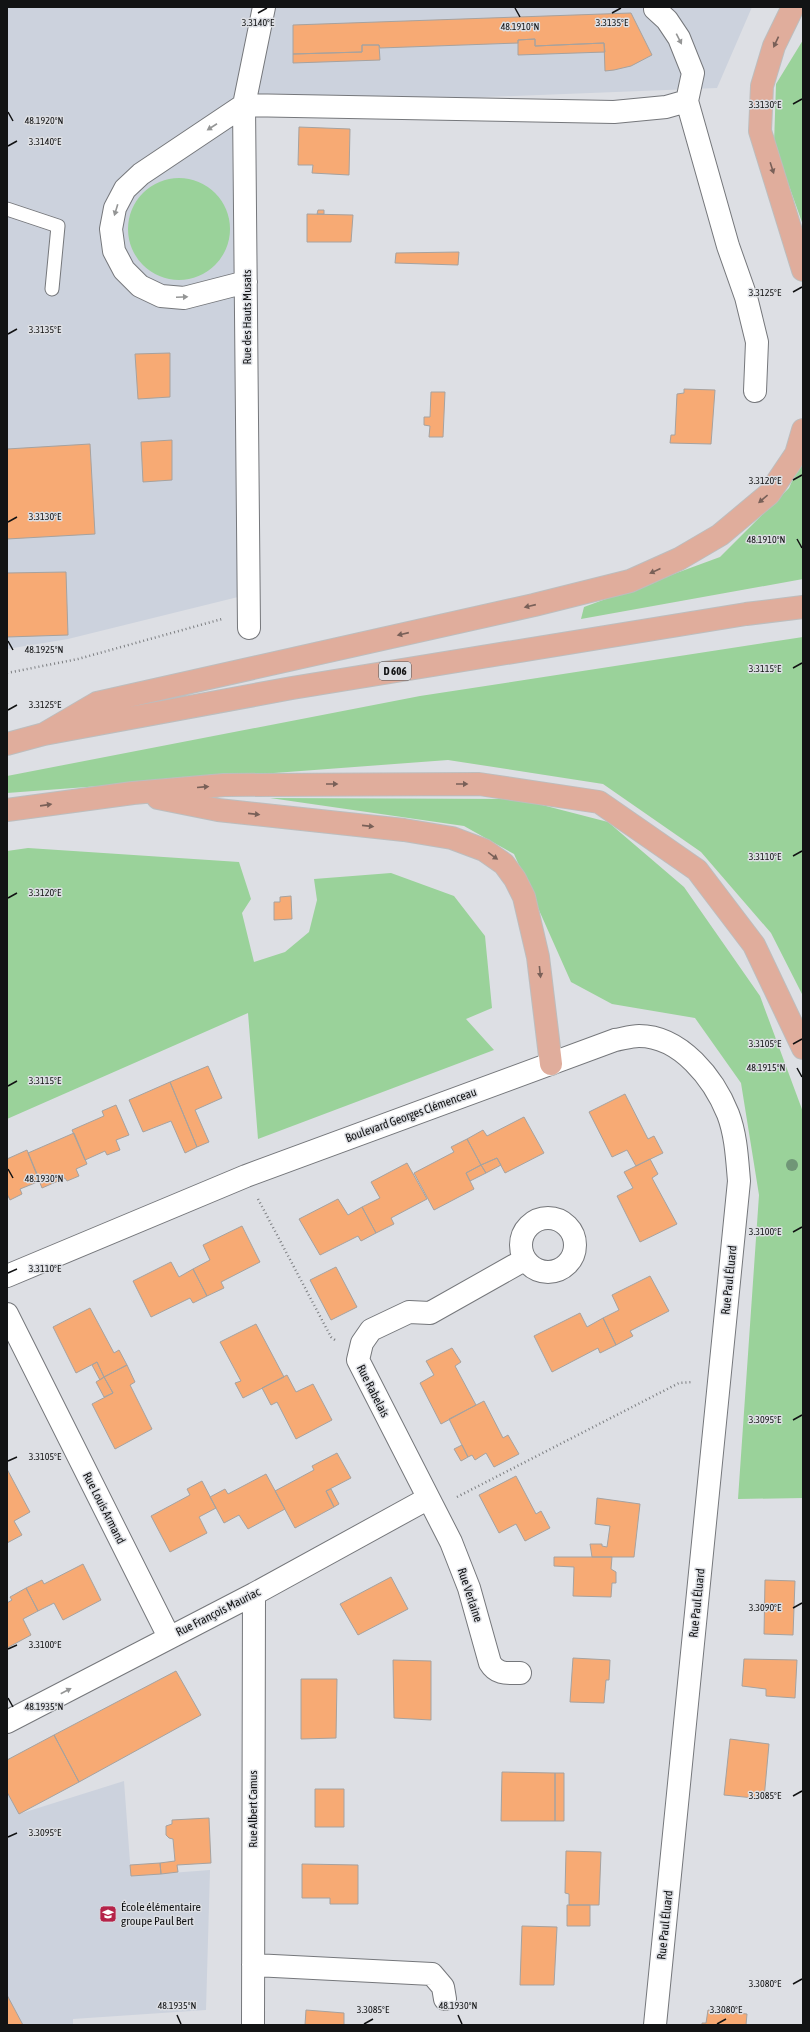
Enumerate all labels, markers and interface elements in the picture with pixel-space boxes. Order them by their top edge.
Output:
text: 3.3140°E [242,17,275,28]
text: 3.3135°E [596,17,629,28]
text: 48.1910°N [501,21,539,32]
one-way arrow [676,33,682,44]
one-way arrow [773,36,780,48]
text: 3.3130°E [749,99,782,110]
text: 48.1920°N [25,115,63,126]
one-way arrow [207,123,217,131]
text: 3.3140°E [29,136,62,147]
one-way arrow [769,162,775,174]
one-way arrow [113,204,119,216]
street label: Rue des Hauts Musats [240,270,254,364]
text: 3.3125°E [749,287,782,298]
one-way arrow [176,294,189,300]
text: 3.3135°E [29,324,62,335]
text: 3.3120°E [749,475,782,486]
one-way arrow [757,495,768,503]
text: 3.3130°E [29,511,62,522]
text: 48.1910°N [747,534,785,545]
one-way arrow [648,568,660,574]
one-way arrow [524,603,536,609]
one-way arrow [397,632,409,638]
text: 48.1925°N [25,644,63,655]
road number: D 606 [379,662,411,680]
text: 3.3115°E [749,663,782,674]
text: 3.3125°E [29,699,62,710]
one-way arrow [326,781,339,787]
one-way arrow [456,781,469,787]
one-way arrow [196,783,209,790]
one-way arrow [40,802,52,808]
one-way arrow [248,810,260,817]
one-way arrow [362,823,374,829]
one-way arrow [488,851,498,859]
text: 3.3110°E [749,851,782,862]
text: 3.3120°E [29,887,62,898]
one-way arrow [537,966,543,978]
text: 3.3105°E [749,1038,782,1049]
text: 48.1915°N [747,1062,785,1073]
text: 3.3115°E [29,1075,62,1086]
street label: Boulevard Georges Clémenceau [343,1085,479,1145]
text: 48.1930°N [25,1173,63,1184]
text: 3.3100°E [749,1226,782,1237]
street label: Rue Paul Éluard [718,1245,740,1315]
text: 3.3110°E [29,1263,62,1274]
street label: Rue Rabelais [354,1362,392,1420]
text: 3.3095°E [749,1414,782,1425]
text: 3.3105°E [29,1451,62,1462]
street label: Rue Louis Armand [80,1470,128,1546]
street label: Rue Verlaine [455,1566,485,1624]
street label: Rue Paul Éluard [686,1568,708,1638]
street label: Rue François Mauriac [174,1584,263,1639]
text: 3.3090°E [749,1602,782,1613]
text: 3.3100°E [29,1639,62,1650]
one-way arrow [61,1687,72,1694]
text: 48.1935°N [25,1701,63,1712]
street label: Rue Albert Camus [246,1770,260,1848]
text: 3.3085°E [749,1790,782,1801]
text: 3.3095°E [29,1827,62,1838]
street label: Rue Paul Éluard [654,1890,676,1960]
place label: École élémentaire groupe Paul Bert [121,1900,201,1928]
school or university icon: École élémentaire groupe Paul Bert [98,1904,118,1924]
text: 3.3080°E [749,1978,782,1989]
text: 48.1935°N [158,2000,196,2011]
text: 48.1930°N [439,2000,477,2011]
text: 3.3085°E [357,2004,390,2015]
text: 3.3080°E [710,2004,743,2015]

